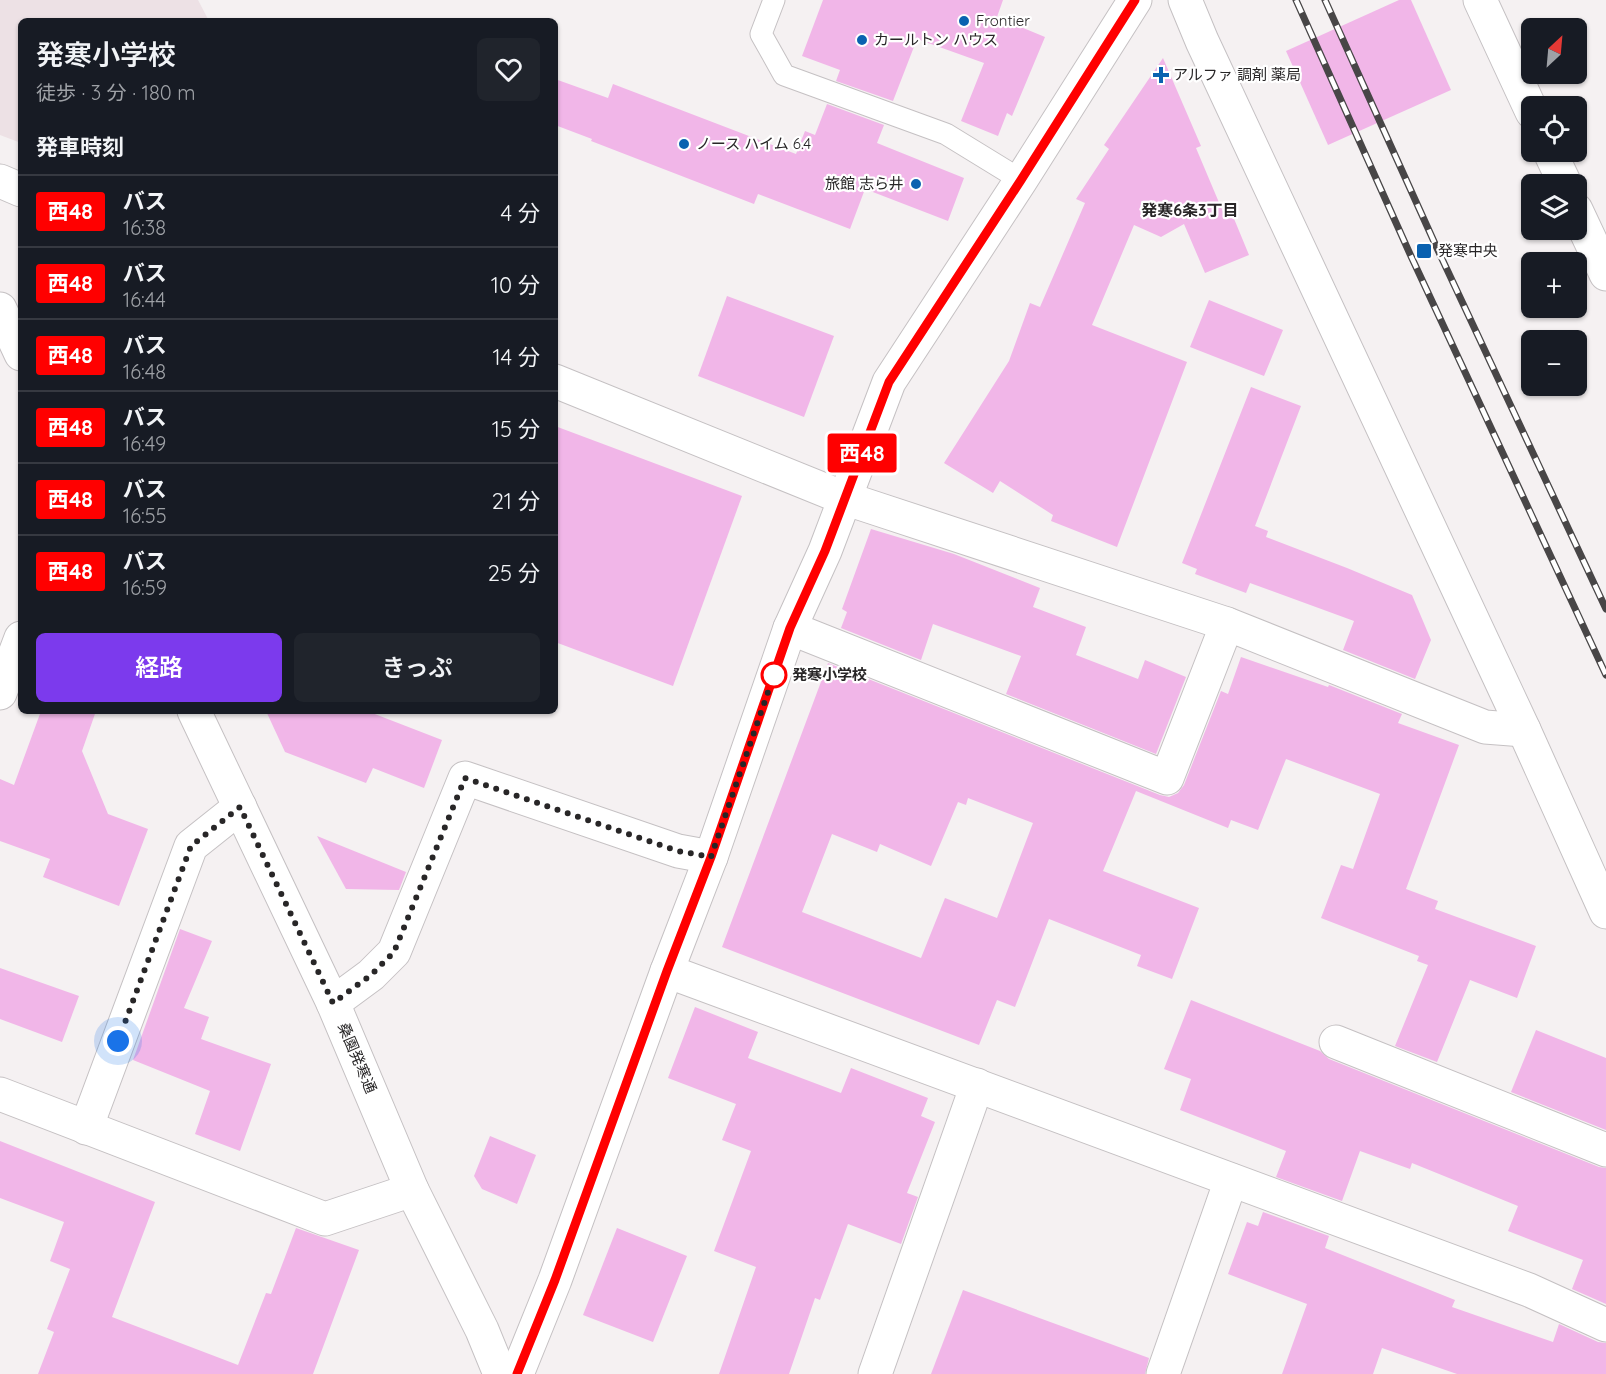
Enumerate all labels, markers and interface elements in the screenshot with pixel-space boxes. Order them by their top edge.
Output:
place label: Frontier [976,11,1030,30]
marker: Frontier [957,14,971,28]
north arrow [1521,18,1587,84]
map controls [1521,18,1587,396]
place label: カールトン ハウス [874,30,998,49]
marker: カールトン ハウス [855,33,869,47]
text: 発寒小学校 [36,37,176,72]
button: heart [477,38,540,101]
place label: アルファ 調剤 薬局 [1173,65,1301,84]
marker: アルファ 調剤 薬局 [1154,68,1168,82]
text: 徒歩 · 3 分 · 180 m [36,80,195,105]
button: locate [1521,96,1587,162]
text: 発車時刻 [36,133,124,161]
place label: ノース ハイム 6.4 [696,134,811,153]
marker: ノース ハイム 6.4 [677,137,691,151]
place label: 旅館 志ら井 [825,174,904,193]
button: layers [1521,174,1587,240]
marker: 旅館 志ら井 [909,177,923,191]
text: バス [123,187,167,215]
text: 西48 [48,198,93,224]
text: 4 分 [500,199,540,227]
district label: 発寒6条3丁目 [1141,200,1239,220]
text: 16:38 [123,215,166,240]
place label: 発寒中央 [1438,241,1498,260]
marker: 発寒中央 [1415,242,1433,260]
button: + [1521,252,1587,318]
text: バス [123,259,167,287]
text: 西48 [48,270,93,296]
text: 10 分 [491,271,540,299]
text: 16:44 [123,287,166,312]
button: − [1521,330,1587,396]
text: バス [123,331,167,359]
text: 西48 [48,342,93,368]
text: 14 分 [493,343,540,371]
text: 16:48 [123,359,166,384]
text: バス [123,403,167,431]
text: 西48 [48,414,93,440]
text: 15 分 [492,415,540,443]
text: 16:49 [123,431,166,456]
line badge: 西48 [828,434,896,472]
text: 西48 [840,440,884,466]
text: バス [123,475,167,503]
text: 西48 [48,486,93,512]
text: 21 分 [492,487,540,515]
text: 16:55 [123,503,167,528]
text: バス [123,547,167,575]
text: 西48 [48,558,93,584]
text: 25 分 [488,559,540,587]
text: 16:59 [123,575,167,600]
button: 経路 [36,633,282,702]
button: きっぷ [294,633,540,702]
marker: 発寒小学校 [761,662,787,688]
place label: 発寒小学校 [792,665,867,684]
street label: 桑園発寒通 [334,1020,381,1096]
your location [103,1026,133,1056]

